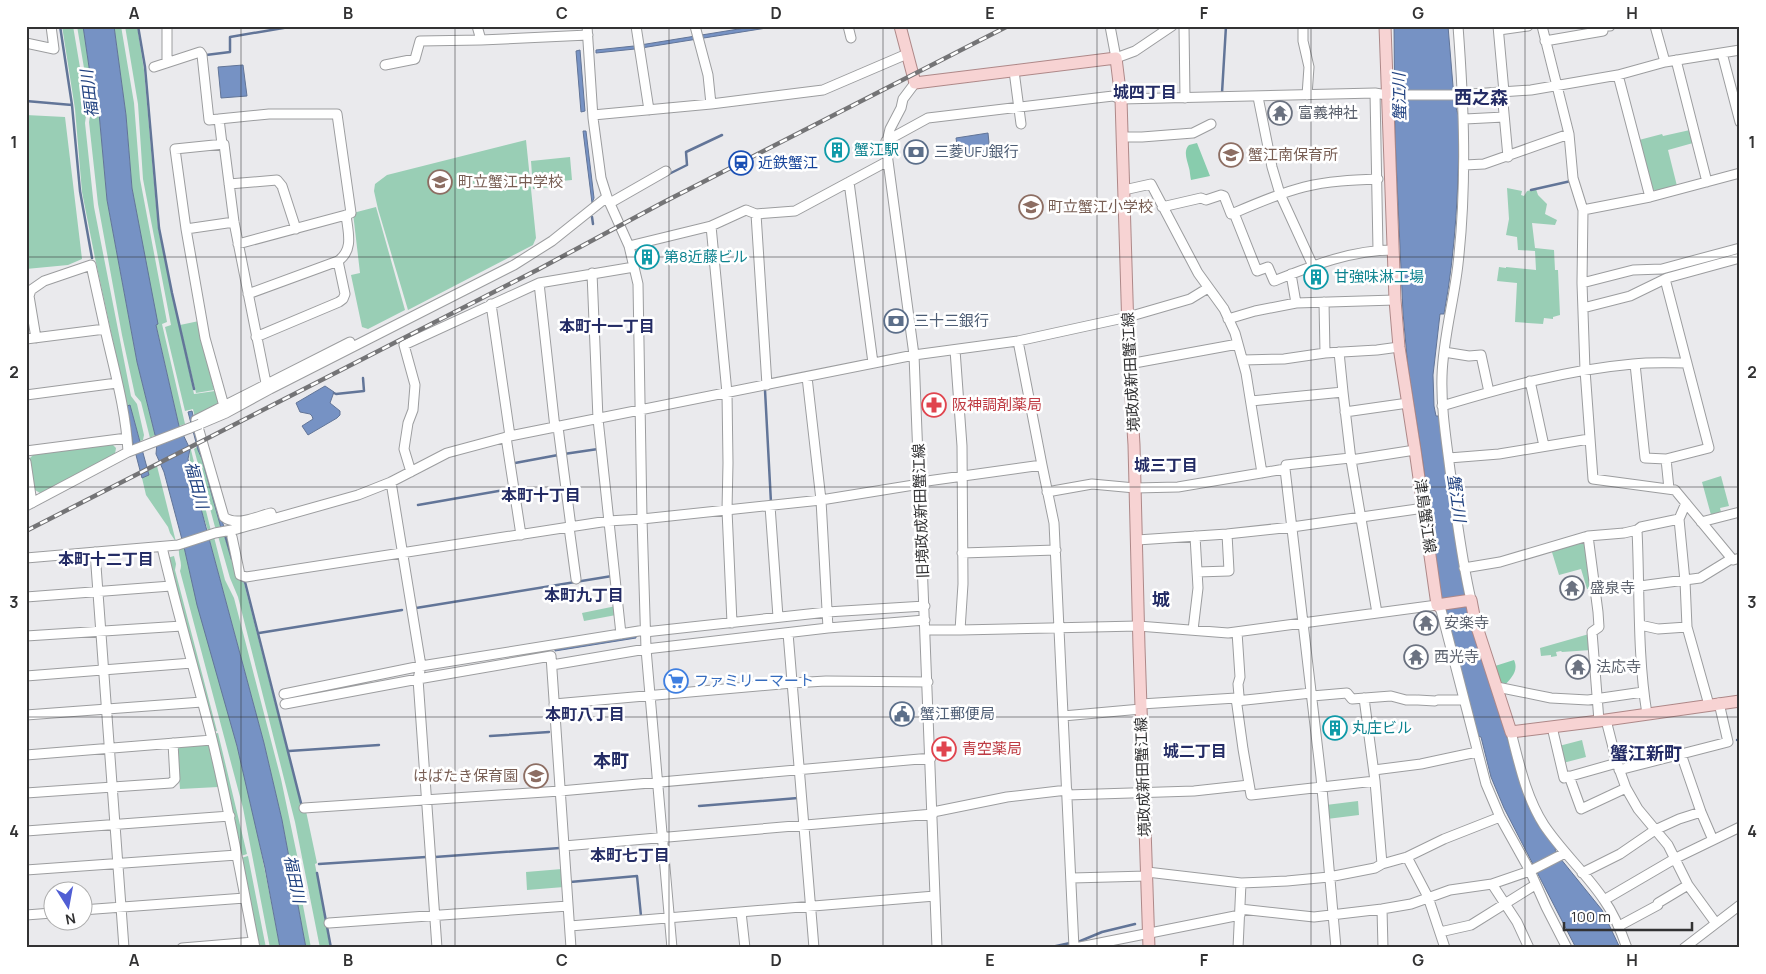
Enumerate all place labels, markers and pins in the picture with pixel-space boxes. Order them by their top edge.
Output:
temple icon: 富義神社 [1267,100,1293,126]
place label: 富義神社 [1298,102,1358,123]
building icon: 蟹江駅 [824,137,850,163]
place label: 蟹江駅 [854,139,899,160]
bank icon: 三菱UFJ銀行 [903,139,929,165]
place label: 三菱UFJ銀行 [934,141,1019,162]
school or university icon: 蟹江南保育所 [1218,142,1244,168]
place label: 蟹江南保育所 [1248,144,1338,165]
station icon: 近鉄蟹江 [728,150,754,176]
place label: 近鉄蟹江 [758,152,818,173]
school or university icon: 町立蟹江中学校 [427,169,453,195]
place label: 町立蟹江中学校 [458,171,563,192]
school or university icon: 町立蟹江小学校 [1018,194,1044,220]
place label: 町立蟹江小学校 [1048,196,1153,217]
building icon: 第8近藤ビル [634,244,660,270]
place label: 第8近藤ビル [664,246,748,267]
building icon: 甘強味淋工場 [1303,264,1329,290]
place label: 甘強味淋工場 [1334,266,1424,287]
bank icon: 三十三銀行 [883,308,909,334]
place label: 三十三銀行 [914,310,989,331]
pharmacy icon: 阪神調剤薬局 [921,392,947,418]
place label: 阪神調剤薬局 [952,394,1042,415]
temple icon: 盛泉寺 [1559,575,1585,601]
place label: 盛泉寺 [1590,577,1635,598]
temple icon: 安楽寺 [1413,610,1439,636]
place label: 安楽寺 [1444,612,1489,633]
temple icon: 西光寺 [1403,644,1429,670]
place label: 西光寺 [1434,646,1479,667]
temple icon: 法応寺 [1565,654,1591,680]
place label: 法応寺 [1596,656,1641,677]
supermarket icon: ファミリーマート [663,668,689,694]
place label: ファミリーマート [694,670,814,691]
public building icon: 蟹江郵便局 [889,701,915,727]
place label: 蟹江郵便局 [920,703,995,724]
building icon: 丸庄ビル [1322,715,1348,741]
place label: 丸庄ビル [1352,717,1412,738]
pharmacy icon: 青空薬局 [931,736,957,762]
place label: 青空薬局 [962,738,1022,759]
school or university icon: はばたき保育園 [523,763,549,789]
place label: はばたき保育園 [413,765,518,786]

